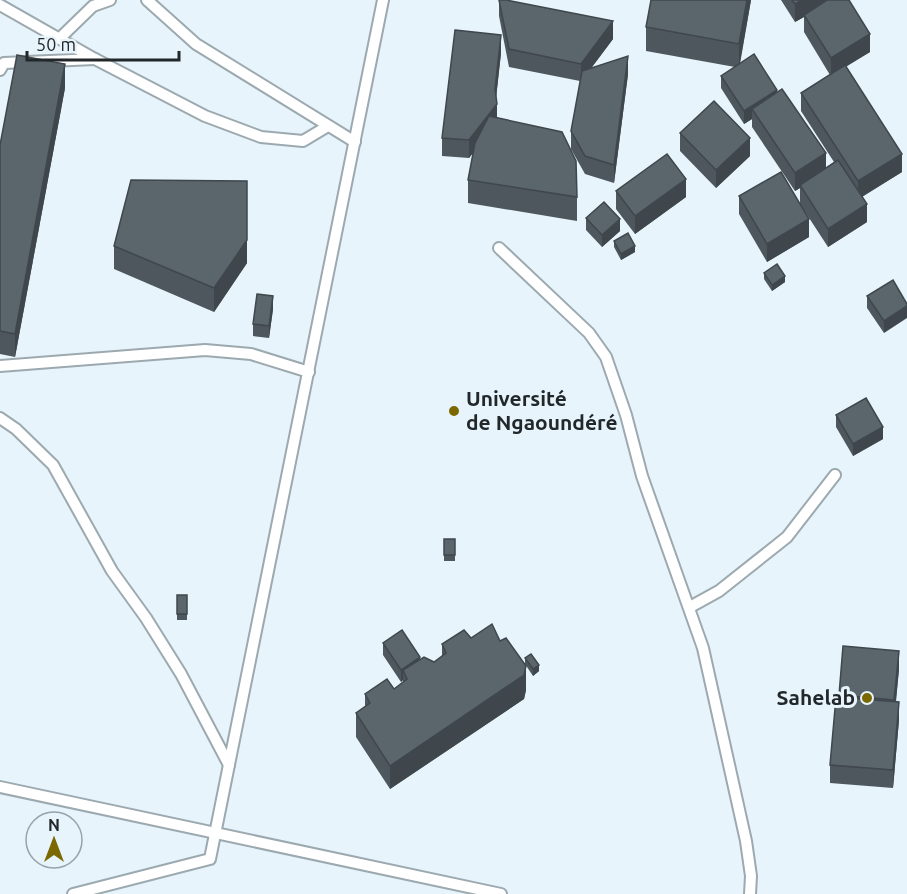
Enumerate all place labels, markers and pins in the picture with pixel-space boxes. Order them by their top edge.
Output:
place label: Université de Ngaoundéré [466,386,618,434]
marker: Université de Ngaoundéré [447,404,461,418]
place label: Sahelab [777,685,855,709]
marker: Sahelab [860,691,874,705]

